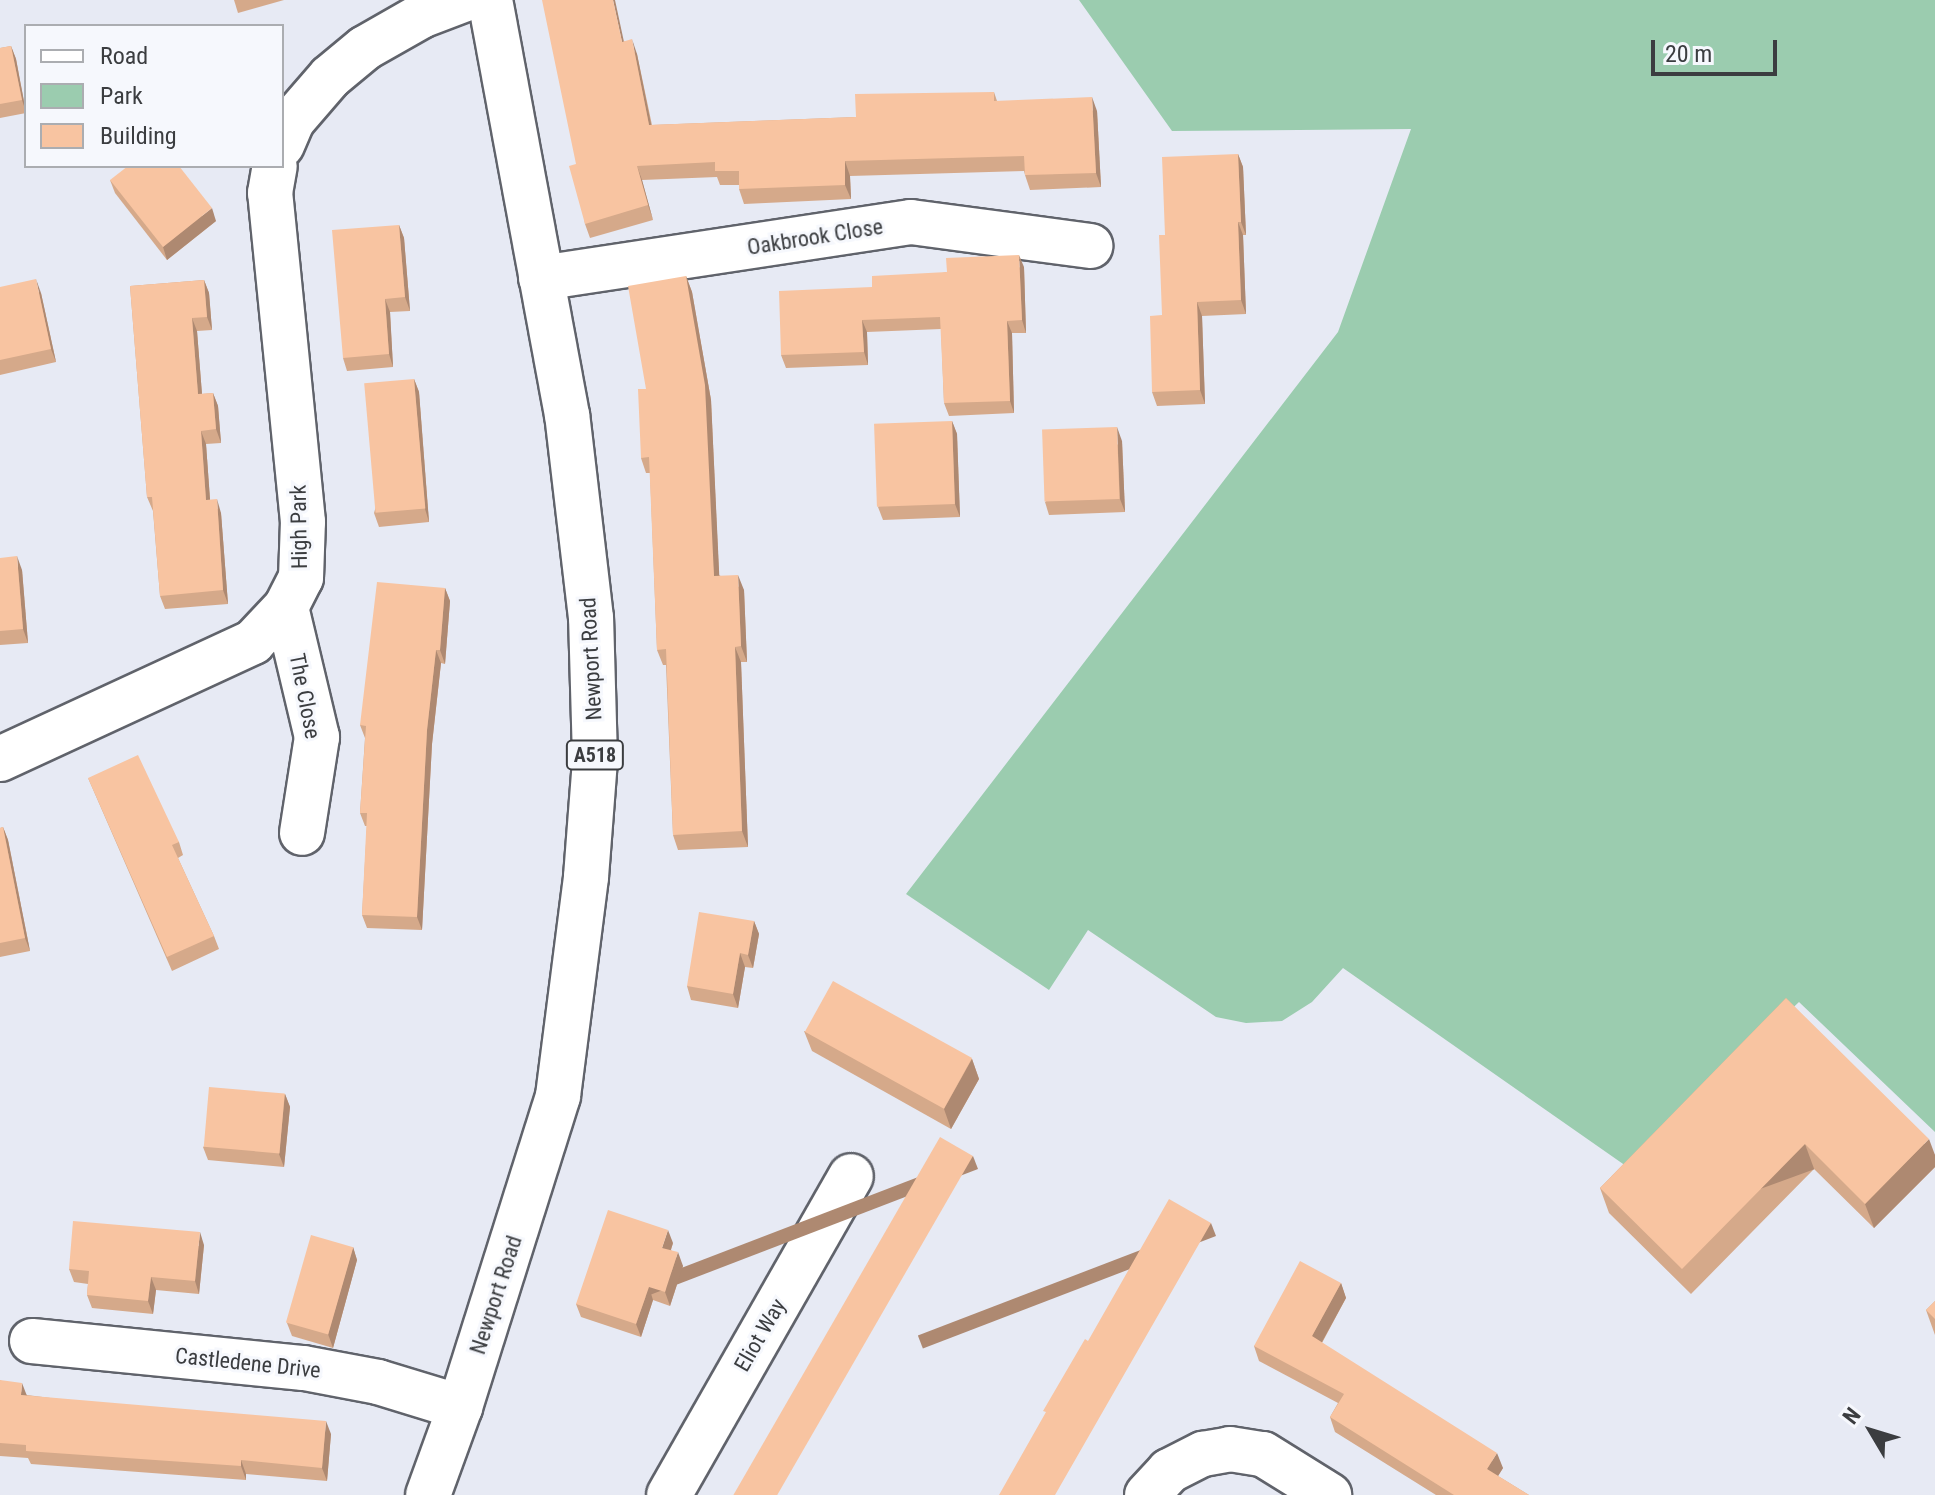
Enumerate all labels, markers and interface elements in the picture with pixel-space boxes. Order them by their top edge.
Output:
legend [24,24,284,168]
scale bar [1655,24,1781,74]
text: 20 m [1665,40,1712,68]
text: Road [100,42,148,70]
text: Park [100,82,143,110]
text: Building [100,122,177,150]
street label: Oakbrook Close [745,213,885,261]
street label: High Park [285,485,313,569]
street label: Newport Road [575,597,607,721]
street label: The Close [284,651,326,741]
road number: A518 [565,739,625,771]
street label: Newport Road [464,1232,528,1358]
street label: Eliot Way [729,1294,791,1376]
street label: Castledene Drive [174,1342,322,1384]
north arrow [1831,1391,1911,1471]
text: N [1838,1403,1866,1429]

